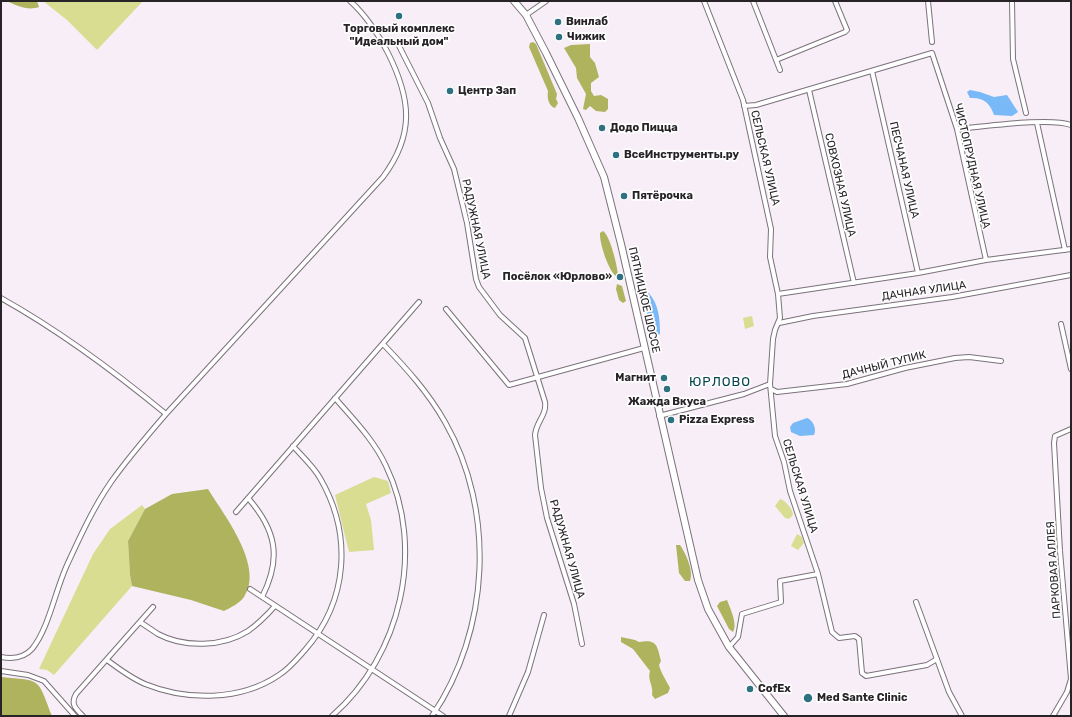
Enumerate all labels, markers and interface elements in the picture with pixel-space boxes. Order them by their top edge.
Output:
marker: Торговый комплекс "Идеальный дом" [394,11,404,21]
place label: Винлаб [566,15,608,29]
marker: Винлаб [553,17,563,27]
place label: Торговый комплекс "Идеальный дом" [343,22,455,48]
place label: Чижик [567,30,605,44]
marker: Чижик [554,32,564,42]
place label: Центр Зап [458,84,516,98]
marker: Центр Зап [445,86,455,96]
street label: ЧИСТОПРУДНАЯ УЛИЦА [951,102,993,230]
street label: СЕЛЬСКАЯ УЛИЦА [748,109,782,207]
street label: ПЕСЧАНАЯ УЛИЦА [886,120,922,220]
place label: Додо Пицца [610,121,678,135]
marker: Додо Пицца [597,123,607,133]
street label: СОВХОЗНАЯ УЛИЦА [822,132,858,238]
place label: ВсеИнструменты.ру [624,148,739,162]
marker: ВсеИнструменты.ру [611,150,621,160]
street label: РАДУЖНАЯ УЛИЦА [459,178,493,280]
place label: Пятёрочка [632,189,693,203]
marker: Пятёрочка [619,191,629,201]
street label: ПЯТНИЦКОЕ ШОССЕ [625,246,663,354]
place label: Посёлок «Юрлово» [503,270,612,284]
marker: Посёлок «Юрлово» [615,272,625,282]
street label: ДАЧНАЯ УЛИЦА [881,279,967,303]
street label: ДАЧНЫЙ ТУПИК [841,348,927,382]
place label: Магнит [615,371,656,385]
marker: Магнит [659,373,669,383]
district label: ЮРЛОВО [689,374,751,390]
marker: Жажда Вкуса [662,384,672,394]
place label: Жажда Вкуса [628,395,706,409]
place label: Pizza Express [679,413,755,427]
marker: Pizza Express [666,415,676,425]
street label: СЕЛЬСКАЯ УЛИЦА [779,437,821,535]
street label: РАДУЖНАЯ УЛИЦА [547,498,587,600]
street label: ПАРКОВАЯ АЛЛЕЯ [1044,521,1064,619]
place label: CofEx [758,682,791,696]
marker: CofEx [745,684,755,694]
place label: Med Sante Clinic [817,691,907,705]
marker: Med Sante Clinic [802,692,814,704]

